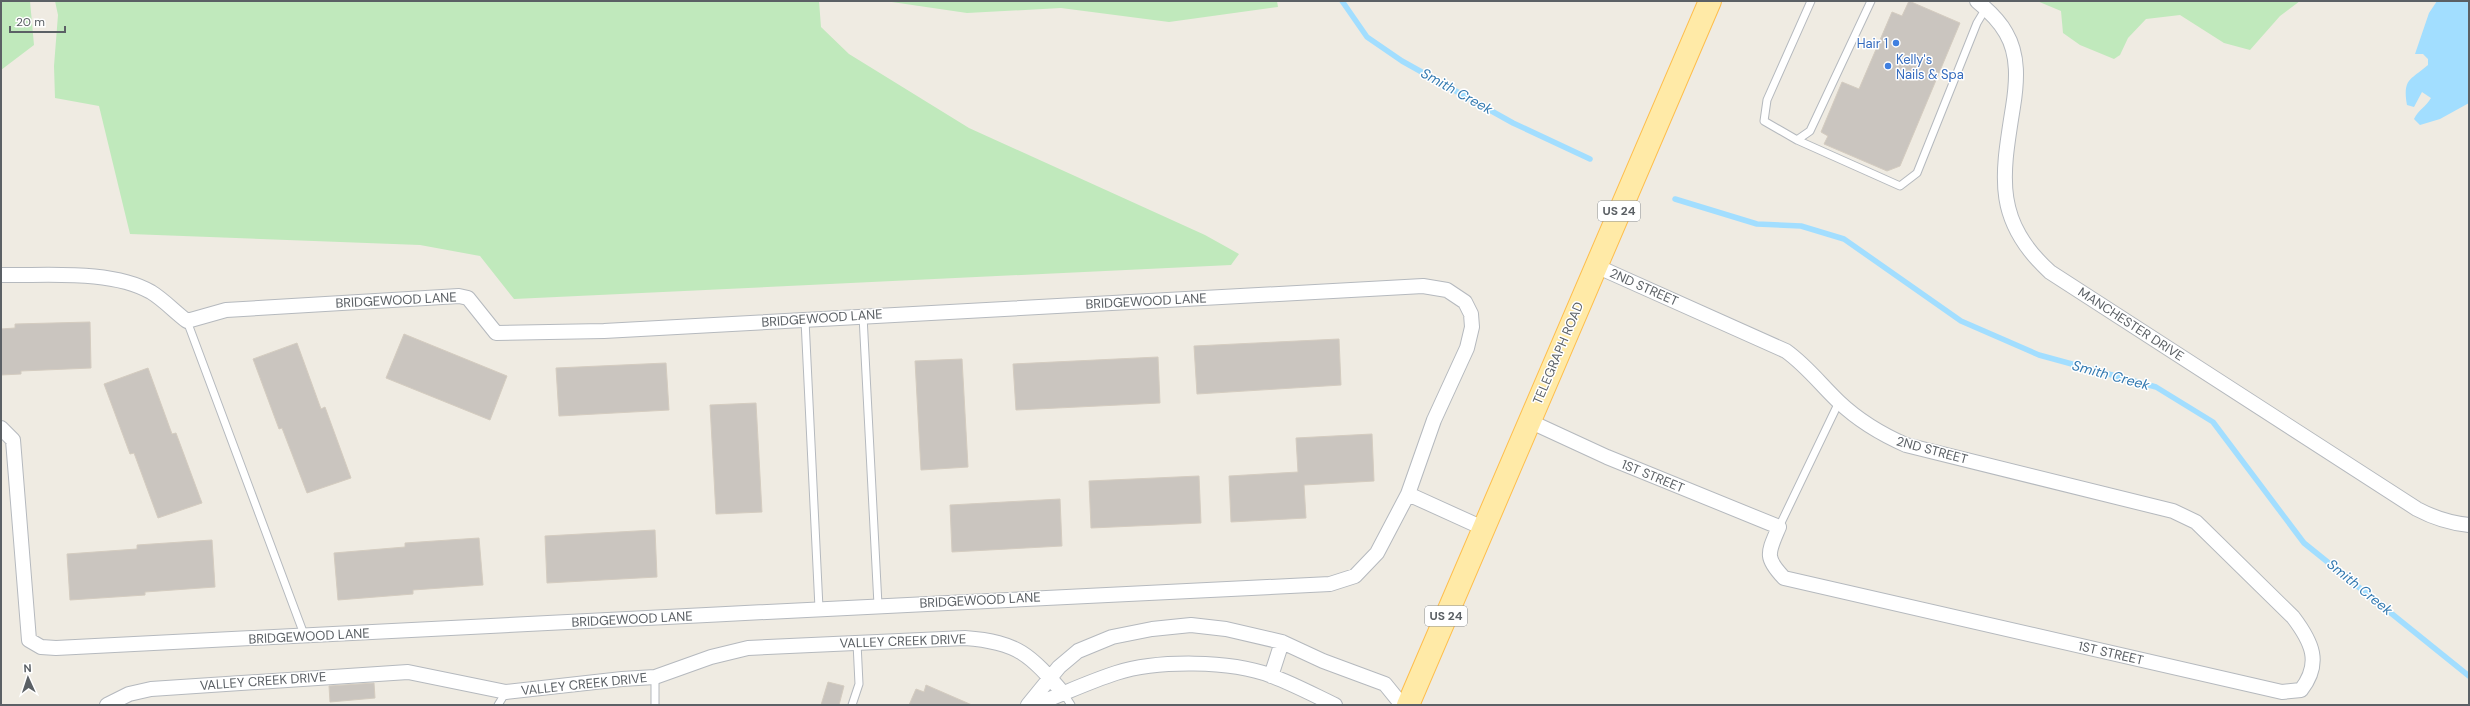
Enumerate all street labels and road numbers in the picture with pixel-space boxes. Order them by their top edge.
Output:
road number: US 24 [1598,201,1640,221]
street label: 2ND STREET [1607,264,1681,310]
street label: MANCHESTER DRIVE [2075,283,2187,365]
street label: BRIDGEWOOD LANE [335,288,457,312]
street label: BRIDGEWOOD LANE [1085,289,1207,313]
street label: TELEGRAPH ROAD [1529,299,1587,407]
street label: BRIDGEWOOD LANE [761,305,883,331]
street label: 2ND STREET [1894,432,1970,468]
street label: 1ST STREET [1619,456,1687,496]
street label: BRIDGEWOOD LANE [919,588,1041,612]
road number: US 24 [1425,606,1467,626]
street label: BRIDGEWOOD LANE [571,607,693,631]
street label: BRIDGEWOOD LANE [248,624,370,648]
street label: VALLEY CREEK DRIVE [839,630,967,652]
street label: 1ST STREET [2077,637,2145,669]
street label: VALLEY CREEK DRIVE [199,668,327,694]
street label: VALLEY CREEK DRIVE [520,669,648,699]

